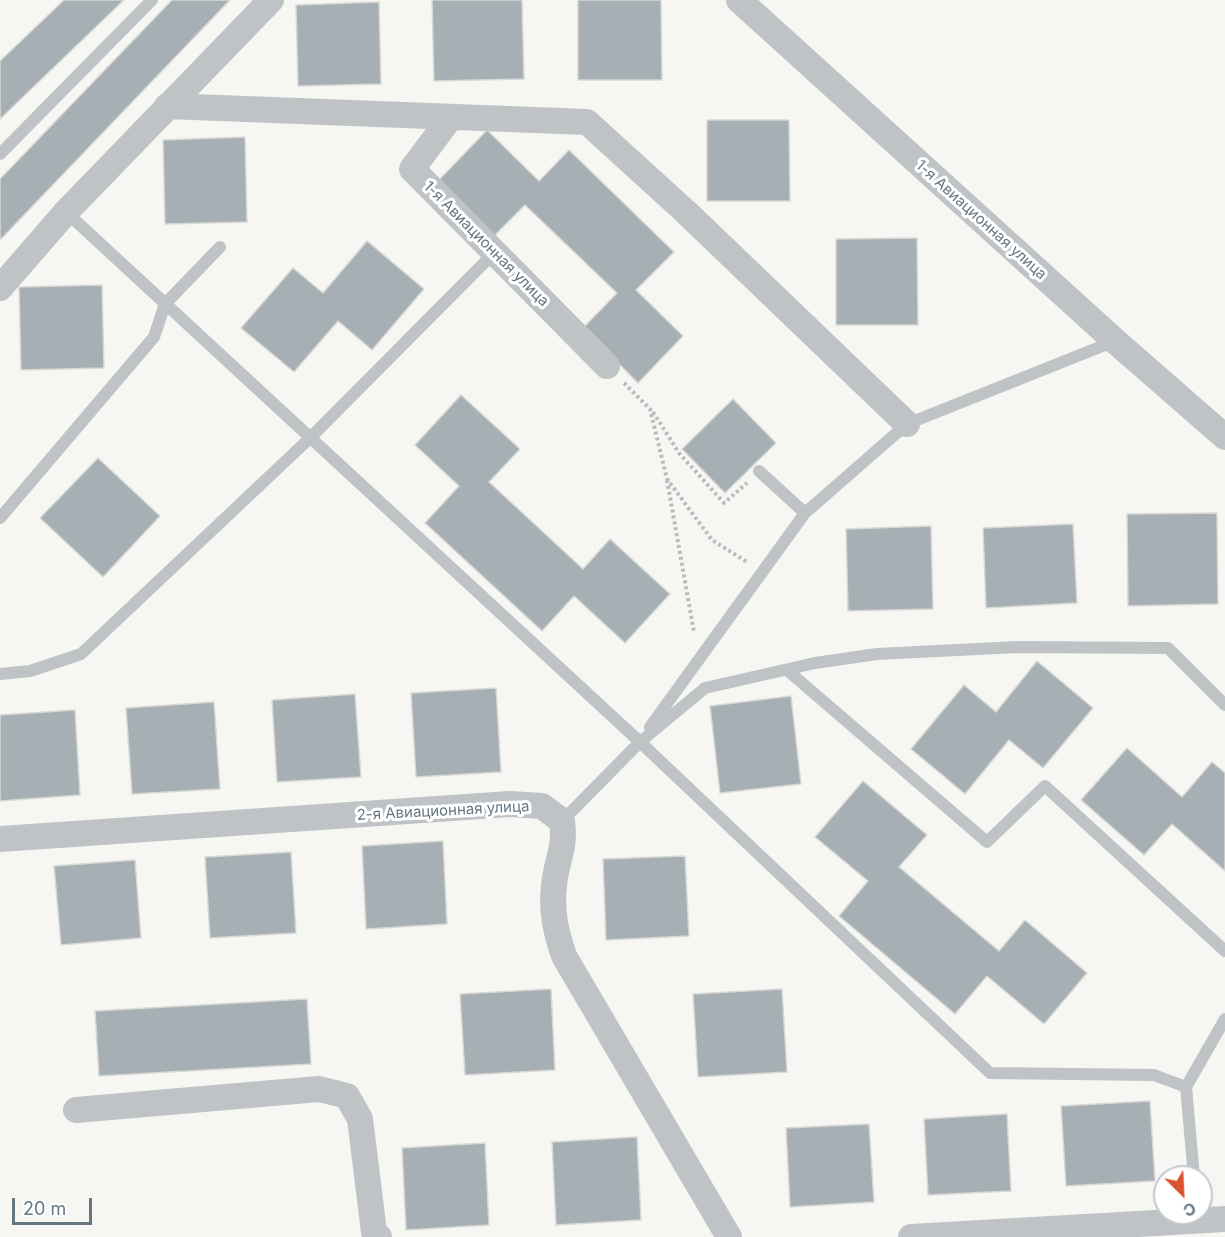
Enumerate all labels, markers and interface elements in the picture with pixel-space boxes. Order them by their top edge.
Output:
street label: 1-я Авиационная улица [912,157,1050,283]
street label: 1-я Авиационная улица [420,178,552,310]
street label: 2-я Авиационная улица [356,797,530,825]
north arrow [1153,1165,1213,1225]
scale bar [15,1186,94,1224]
text: 20 m [23,1198,66,1219]
text: С [1180,1198,1199,1221]

